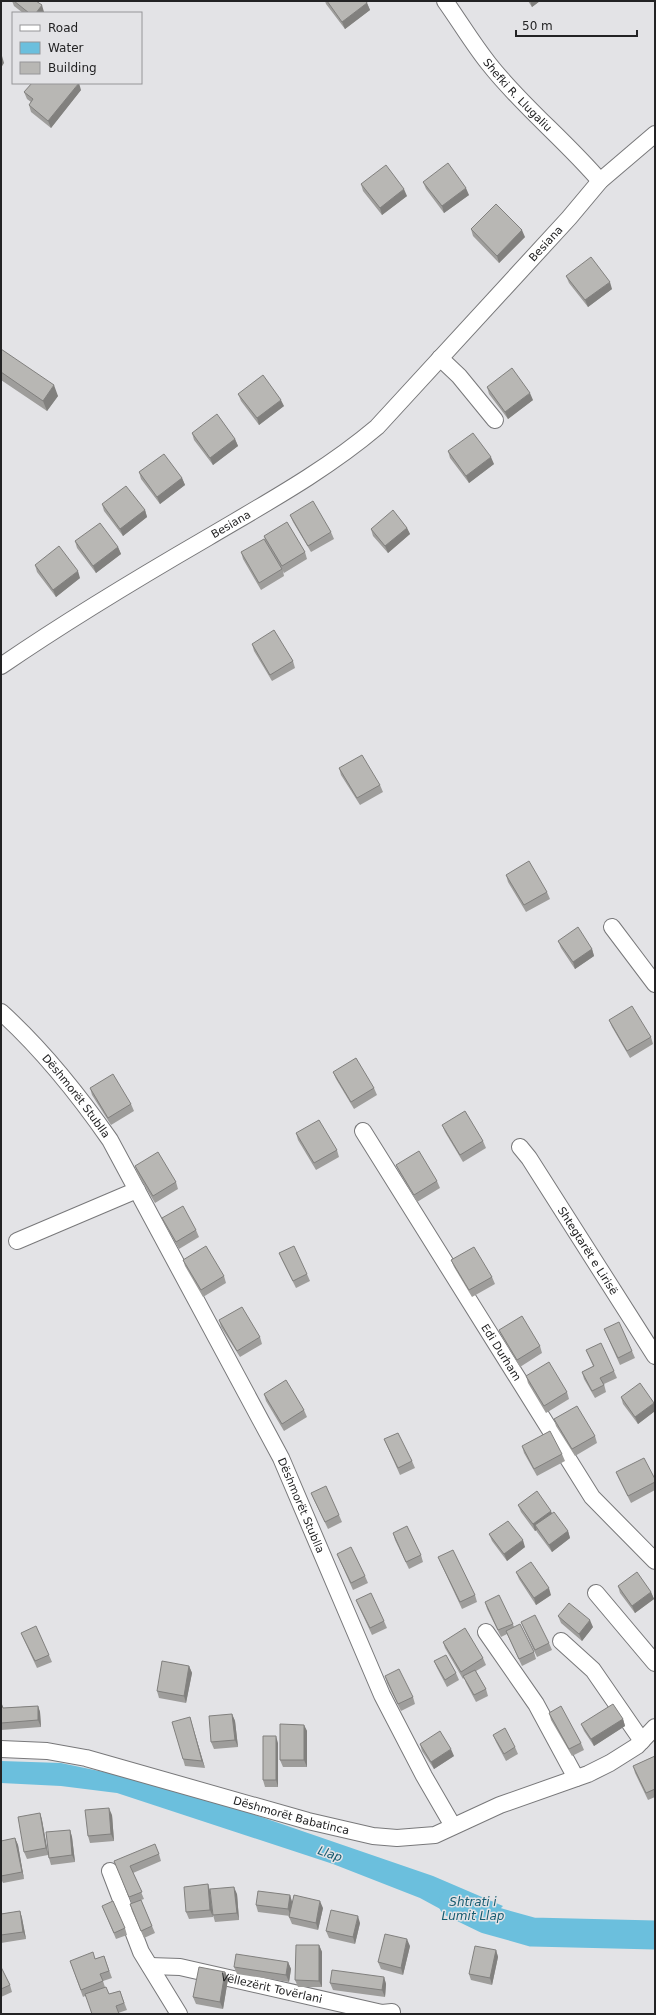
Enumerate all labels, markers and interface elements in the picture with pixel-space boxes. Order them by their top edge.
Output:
legend [12,12,142,84]
scale bar [516,12,637,38]
text: 50 m [522,19,553,33]
text: Road [48,21,78,35]
text: Water [48,41,84,55]
street label: Shefki R. Llugaliu [480,56,554,134]
text: Building [48,61,97,75]
street label: Besiana [526,223,565,264]
street label: Besiana [209,508,253,541]
street label: Dëshmorët Stublla [39,1052,112,1141]
street label: Shtegtarët e Lirisë [555,1205,620,1297]
street label: Edi Durham [478,1322,524,1383]
street label: Dëshmorët Stublla [275,1456,327,1555]
street label: Dëshmorët Babatinca [232,1794,351,1837]
water label: Llap [316,1843,344,1865]
water label: Shtrati i Lumit Llap [442,1895,505,1923]
street label: Vëllezërit Tovërlani [220,1971,323,2006]

